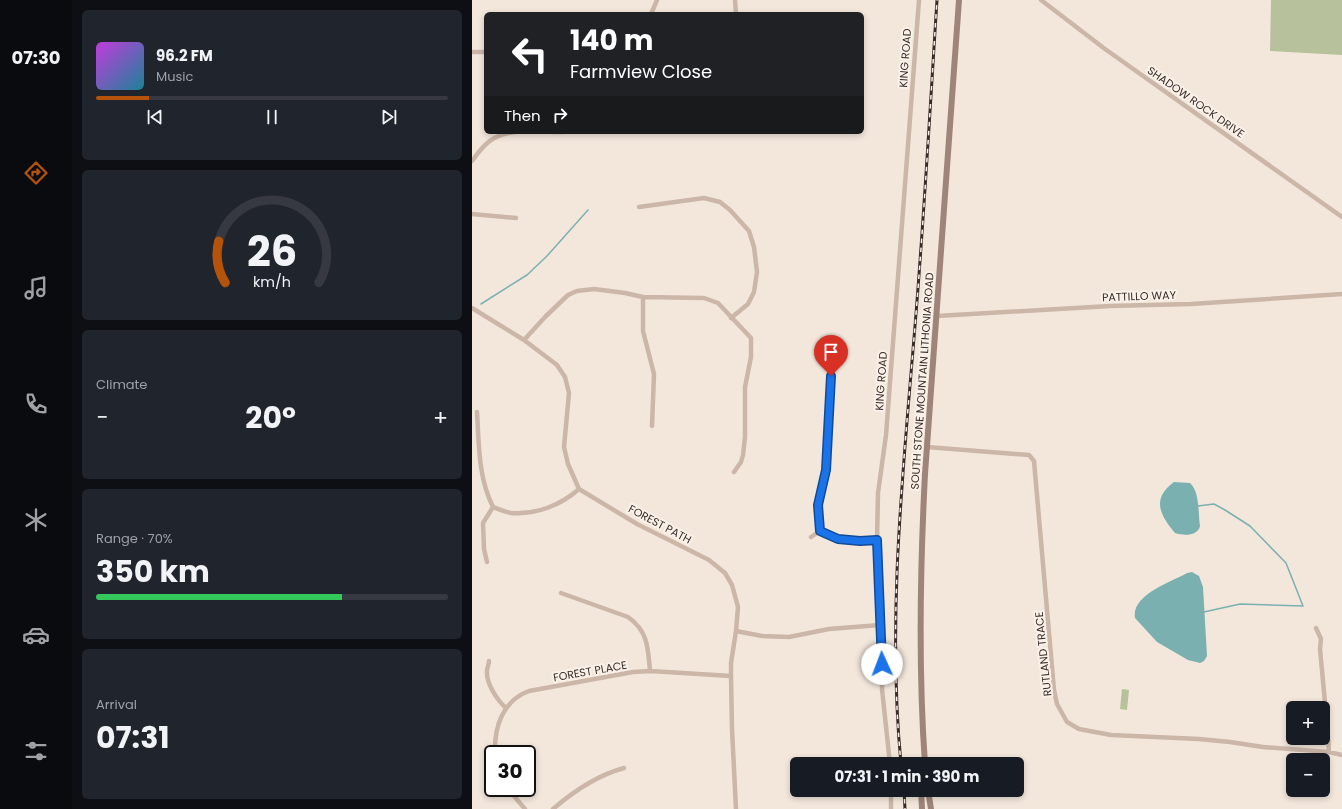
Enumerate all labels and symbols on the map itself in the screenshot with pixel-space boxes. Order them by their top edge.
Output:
street label: KING ROAD [895,28,915,88]
street label: SHADOW ROCK DRIVE [1144,62,1248,142]
street label: SOUTH STONE MOUNTAIN LITHONIA ROAD [906,272,938,490]
street label: PATTILLO WAY [1102,287,1177,305]
pin [814,335,848,376]
street label: KING ROAD [871,351,891,411]
street label: FOREST PATH [626,501,694,547]
street label: RUTLAND TRACE [1031,611,1055,697]
position arrow [861,643,903,685]
street label: FOREST PLACE [552,657,628,685]
speed limit sign: 30 [484,745,536,797]

